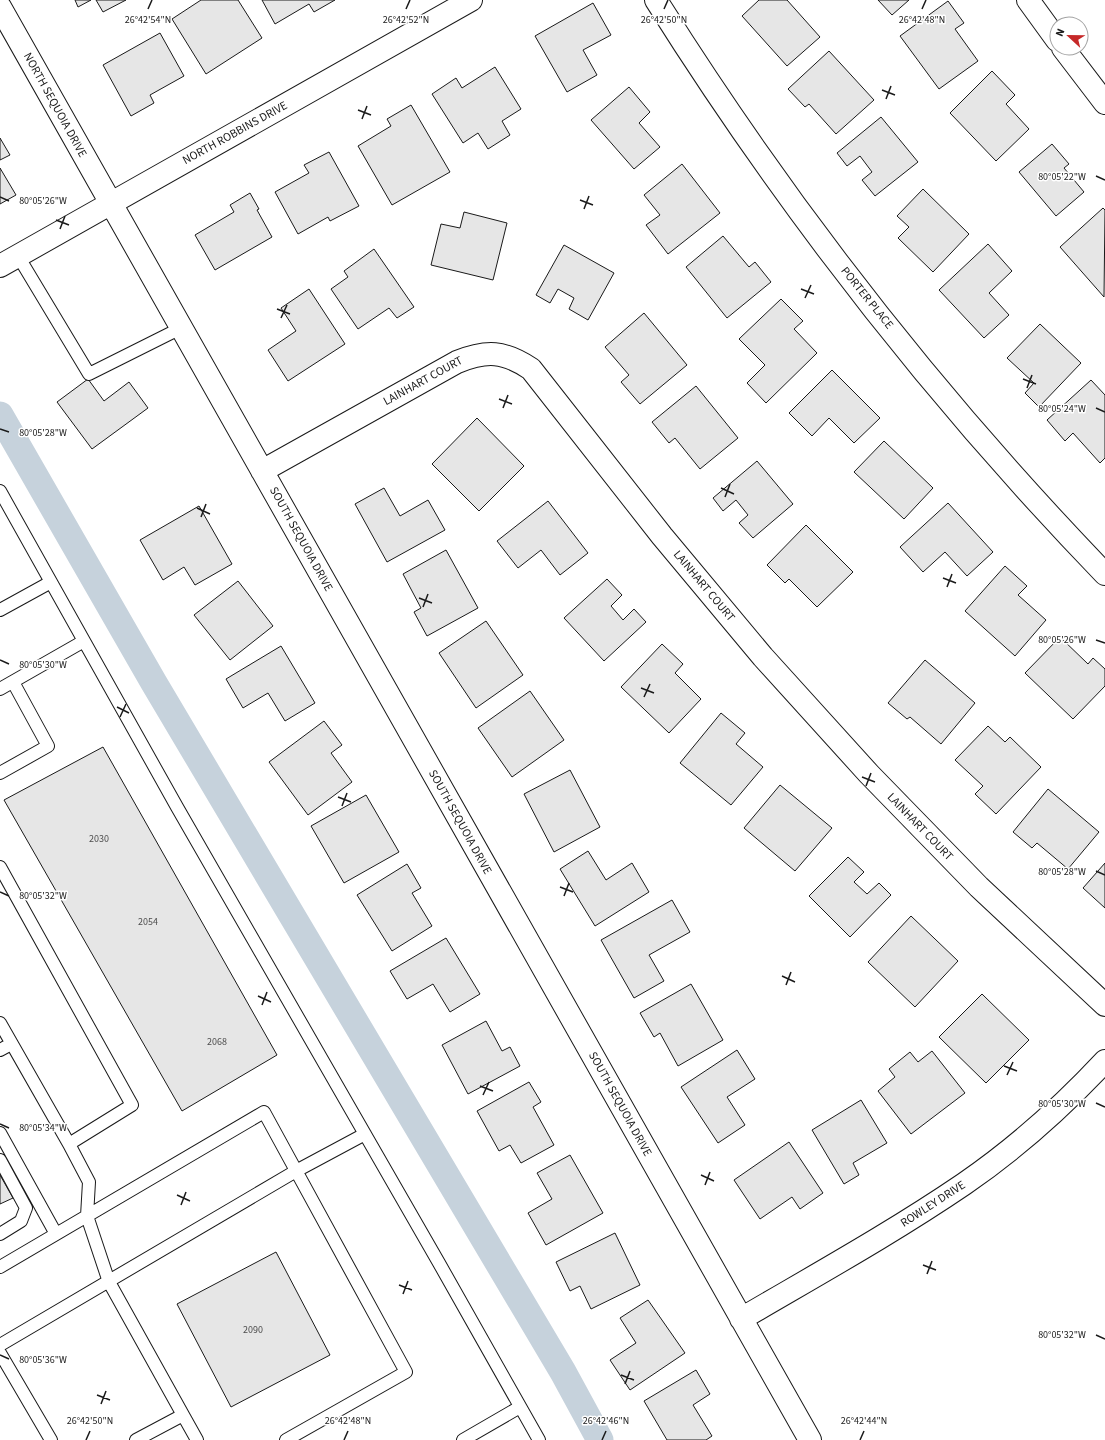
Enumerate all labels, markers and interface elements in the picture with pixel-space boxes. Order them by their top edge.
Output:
text: 26°42'54"N [125,13,171,27]
text: 26°42'52"N [383,13,429,27]
text: 26°42'50"N [641,13,687,27]
text: 26°42'48"N [899,13,945,27]
north arrow [1049,16,1089,56]
text: N [1052,26,1069,39]
street label: NORTH SEQUOIA DRIVE [19,50,91,160]
street label: NORTH ROBBINS DRIVE [179,97,291,169]
text: 80°05'22"W [1038,170,1086,184]
text: 80°05'26"W [19,194,67,208]
street label: PORTER PLACE [837,263,897,333]
street label: LAINHART COURT [380,352,466,410]
text: 80°05'24"W [1038,402,1086,416]
text: 80°05'28"W [19,426,67,440]
street label: SOUTH SEQUOIA DRIVE [265,484,337,594]
street label: LAINHART COURT [669,547,739,626]
text: 80°05'26"W [1038,633,1086,647]
text: 80°05'30"W [19,658,67,672]
street label: SOUTH SEQUOIA DRIVE [424,767,496,877]
street label: LAINHART COURT [883,789,957,865]
house number: 2030 [89,832,109,846]
text: 80°05'28"W [1038,865,1086,879]
text: 80°05'32"W [19,889,67,903]
house number: 2054 [138,915,158,929]
house number: 2068 [207,1035,227,1049]
street label: SOUTH SEQUOIA DRIVE [584,1049,656,1159]
text: 80°05'30"W [1038,1097,1086,1111]
text: 80°05'34"W [19,1121,67,1135]
street label: ROWLEY DRIVE [897,1177,969,1231]
house number: 2090 [243,1323,263,1337]
text: 80°05'32"W [1038,1328,1086,1342]
text: 80°05'36"W [19,1353,67,1367]
text: 26°42'50"N [67,1414,113,1428]
text: 26°42'48"N [325,1414,371,1428]
text: 26°42'46"N [583,1414,629,1428]
text: 26°42'44"N [841,1414,887,1428]

